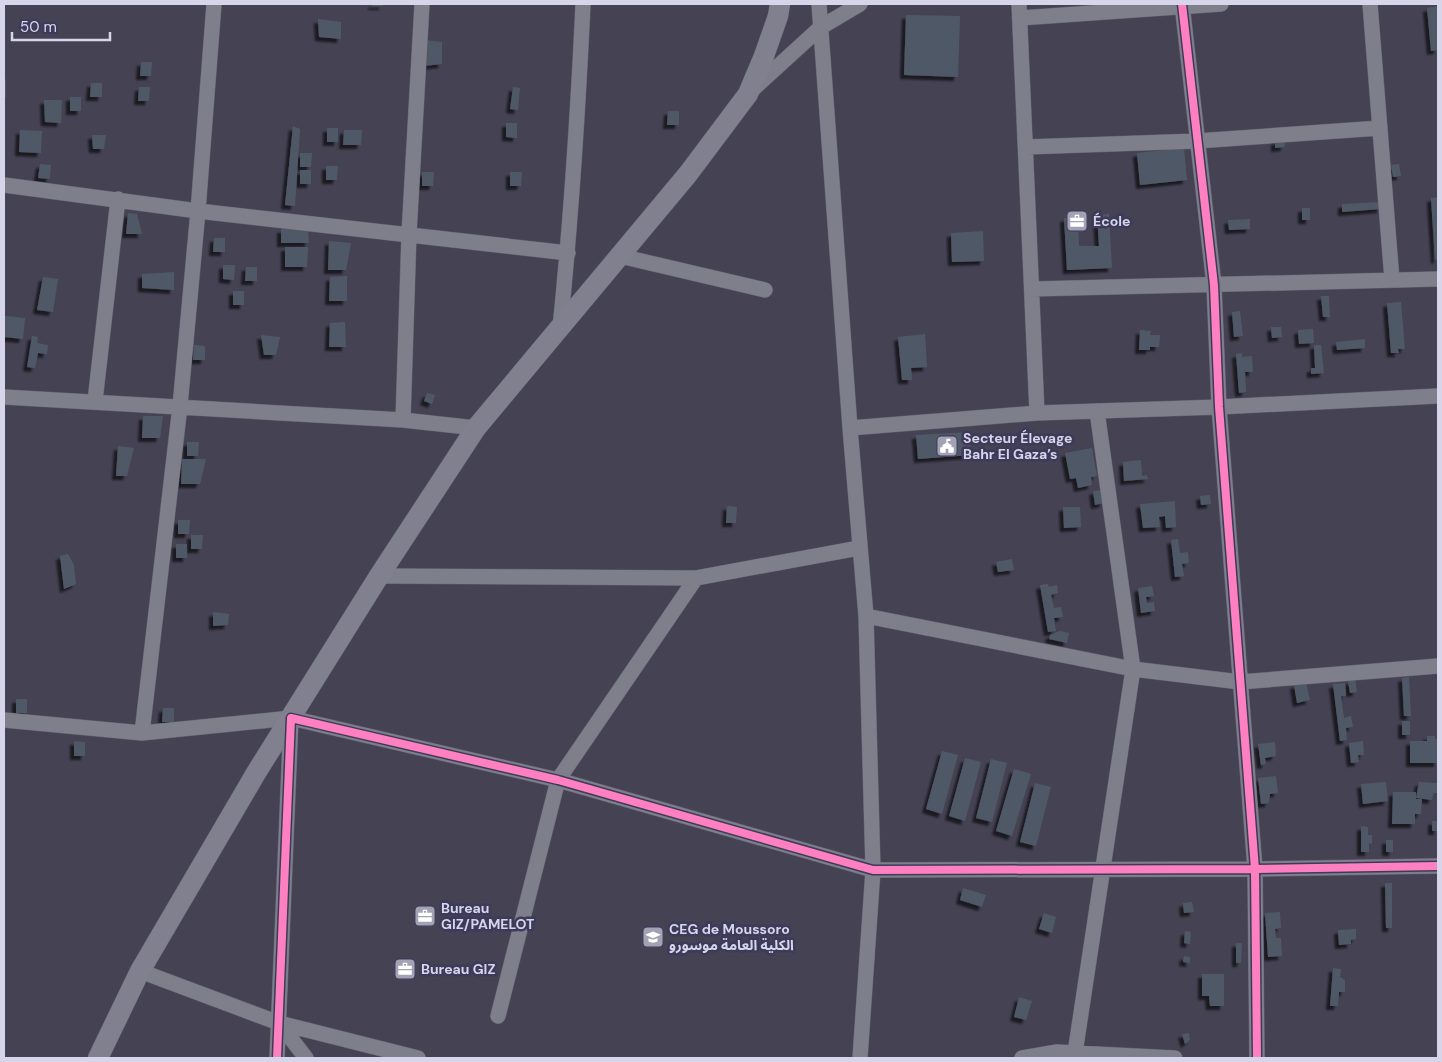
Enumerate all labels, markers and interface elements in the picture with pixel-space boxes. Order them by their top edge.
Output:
scale bar [12,10,110,42]
text: 50 m [20,17,57,37]
office icon: École [1065,209,1089,233]
place label: École [1093,212,1130,230]
place label: Secteur Élevage Bahr El Gaza’s [963,429,1072,463]
public building icon: Secteur Élevage Bahr El Gaza’s [935,434,959,458]
place label: Bureau GIZ/PAMELOT [441,899,534,933]
office icon: Bureau GIZ/PAMELOT [413,904,437,928]
place label: CEG de Moussoro الكلية العامة موسورو [669,920,794,954]
school or university icon: CEG de Moussoro الكلية العامة موسورو [641,925,665,949]
office icon: Bureau GIZ [393,957,417,981]
place label: Bureau GIZ [421,960,496,978]

